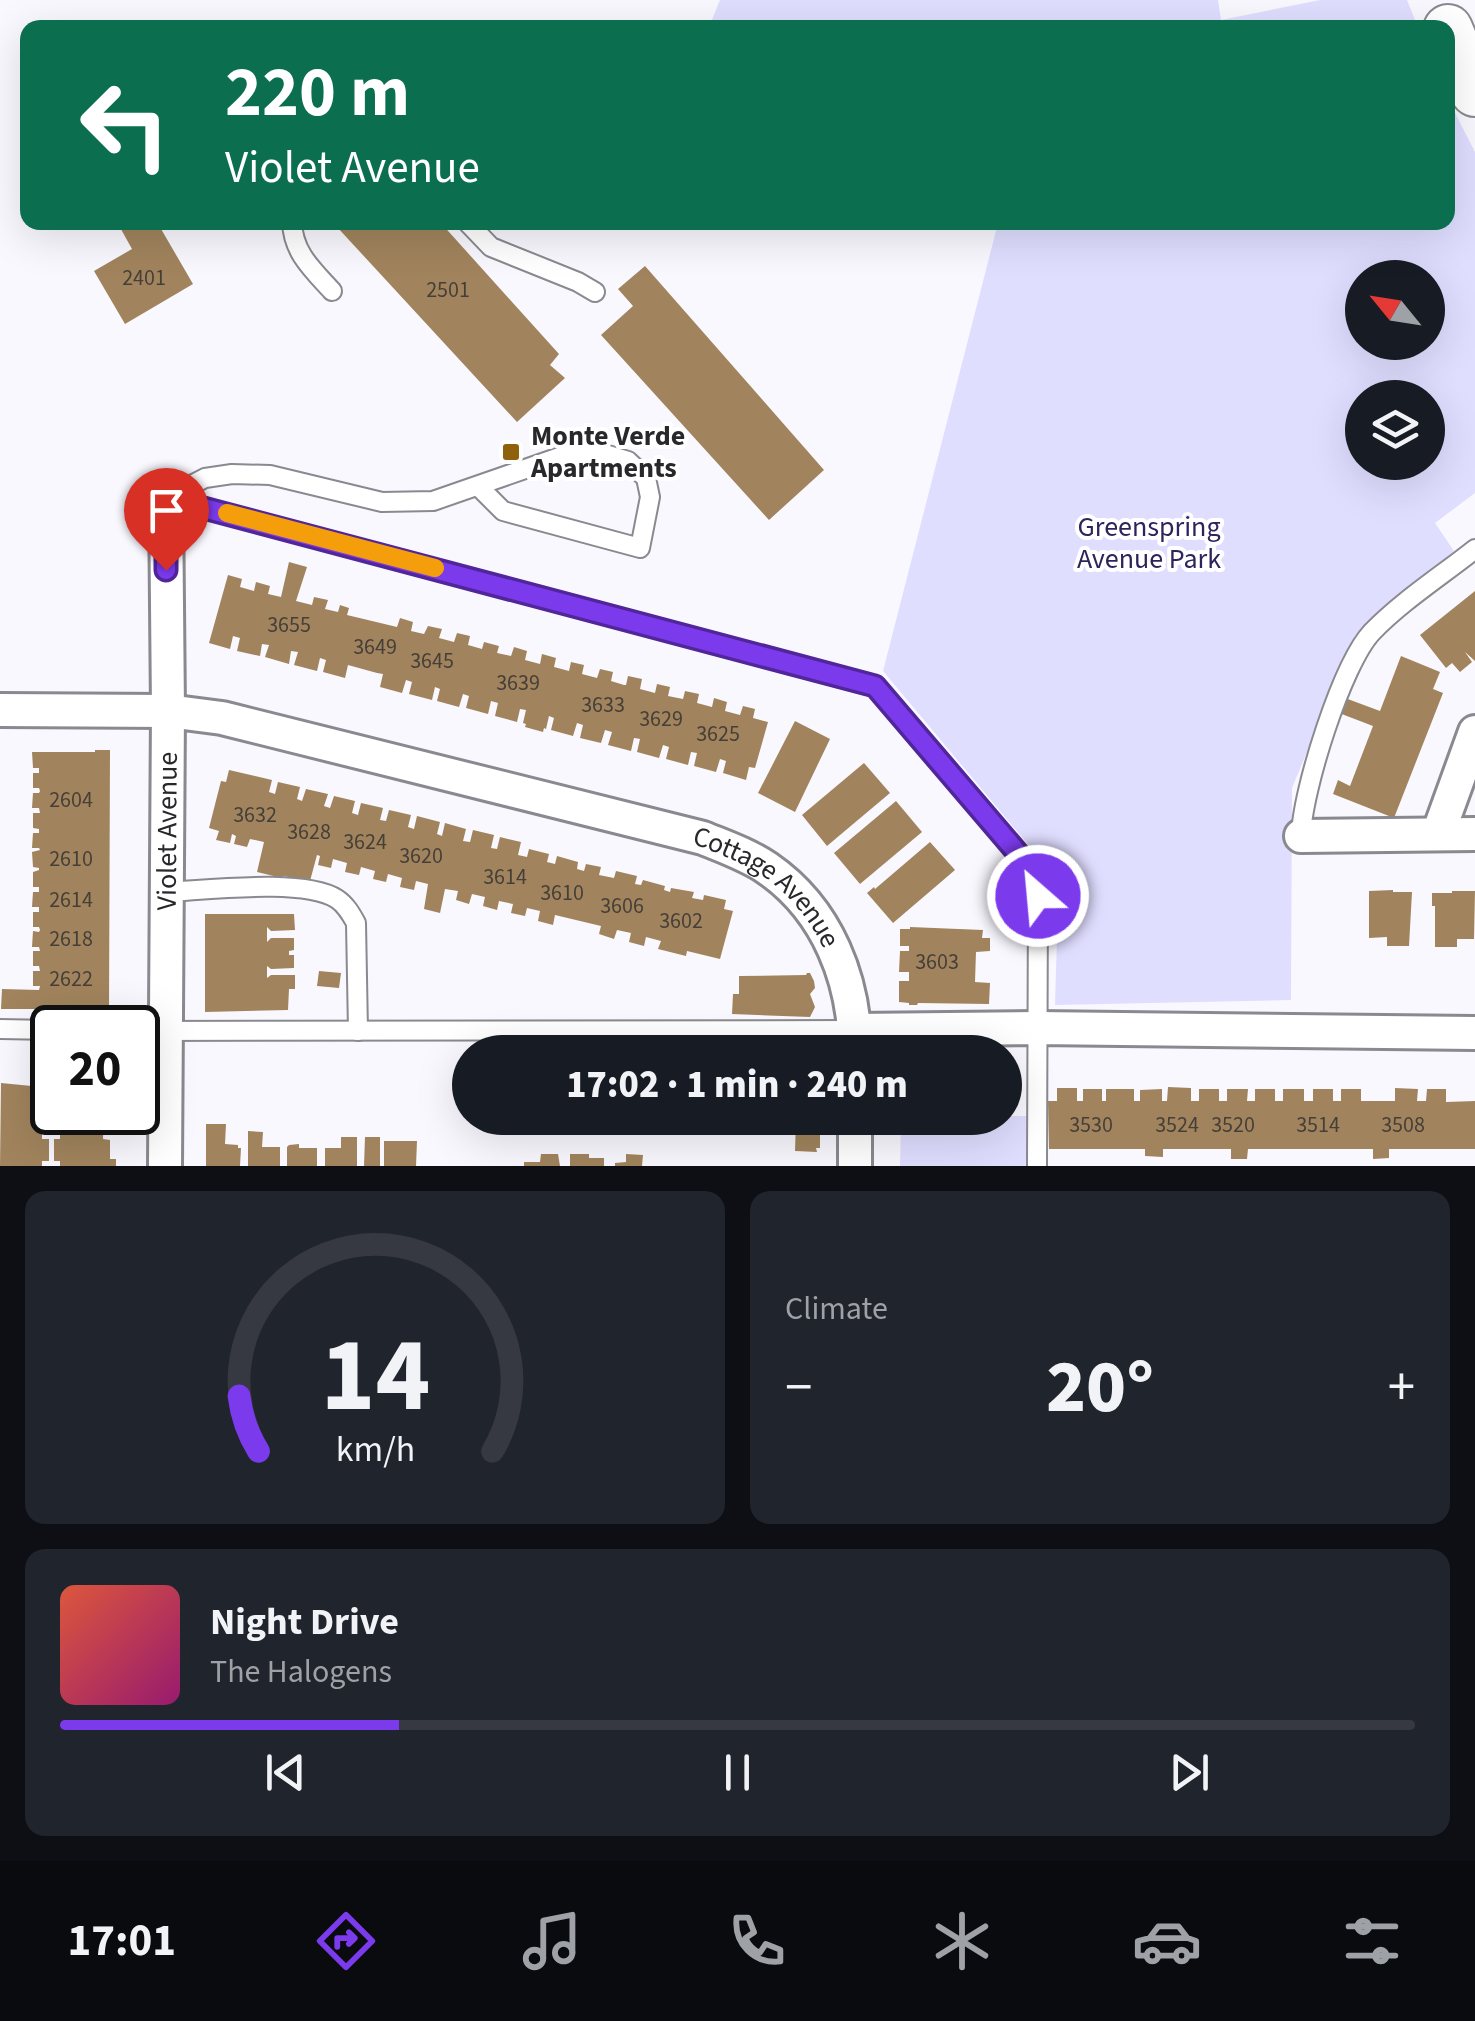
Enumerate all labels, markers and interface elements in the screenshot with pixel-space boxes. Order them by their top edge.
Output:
text: 220 m [225,43,410,143]
icon: left [60,60,190,190]
text: Violet Avenue [225,136,480,200]
north arrow [1345,260,1445,360]
map controls [1345,260,1445,480]
house number: 2401 [122,262,166,294]
house number: 2501 [426,274,470,306]
button: layers [1345,380,1445,480]
place label: Monte Verde Apartments [530,416,685,488]
marker: Monte Verde Apartments [500,441,522,463]
pin [124,468,209,571]
icon: arrive [139,483,194,538]
park label: Greenspring Avenue Park [1077,507,1221,579]
house number: 3655 [267,609,311,641]
house number: 3649 [353,631,397,663]
house number: 3645 [410,645,454,677]
house number: 3639 [496,667,540,699]
house number: 3633 [581,689,625,721]
house number: 3629 [639,703,683,735]
house number: 3625 [696,718,740,750]
street label: Violet Avenue [147,752,188,910]
house number: 2604 [49,784,93,816]
house number: 3632 [233,799,277,831]
house number: 3628 [287,816,331,848]
street label: Cottage Avenue [689,816,850,954]
house number: 3624 [343,826,387,858]
house number: 3620 [399,840,443,872]
house number: 2610 [49,843,93,875]
position arrow [986,844,1090,948]
house number: 3614 [483,861,527,893]
house number: 3610 [540,877,584,909]
house number: 2614 [49,884,93,916]
house number: 3606 [600,890,644,922]
house number: 3602 [659,905,703,937]
house number: 2618 [49,923,93,955]
house number: 3603 [915,946,959,978]
house number: 2622 [49,963,93,995]
speed limit sign: 20 [30,1005,160,1135]
text: 17:02 · 1 min · 240 m [566,1058,908,1112]
house number: 3530 [1069,1109,1113,1141]
house number: 3524 [1155,1109,1199,1141]
house number: 3520 [1211,1109,1255,1141]
house number: 3514 [1296,1109,1340,1141]
house number: 3508 [1381,1109,1425,1141]
text: Climate [785,1286,888,1332]
text: 14 [320,1303,430,1451]
text: 20° [1046,1334,1154,1441]
text: − [785,1349,812,1427]
text: + [1388,1349,1415,1427]
text: km/h [335,1424,415,1475]
text: Night Drive [210,1595,399,1649]
text: The Halogens [210,1649,392,1695]
icon: previous [258,1745,313,1800]
icon: pause [710,1745,765,1800]
icon: next [1162,1745,1217,1800]
icon: directions [311,1906,381,1976]
icon: music [517,1906,587,1976]
icon: phone [722,1906,792,1976]
icon: climate [927,1906,997,1976]
icon: car [1132,1906,1202,1976]
icon: filters [1337,1906,1407,1976]
text: 17:01 [68,1909,176,1973]

